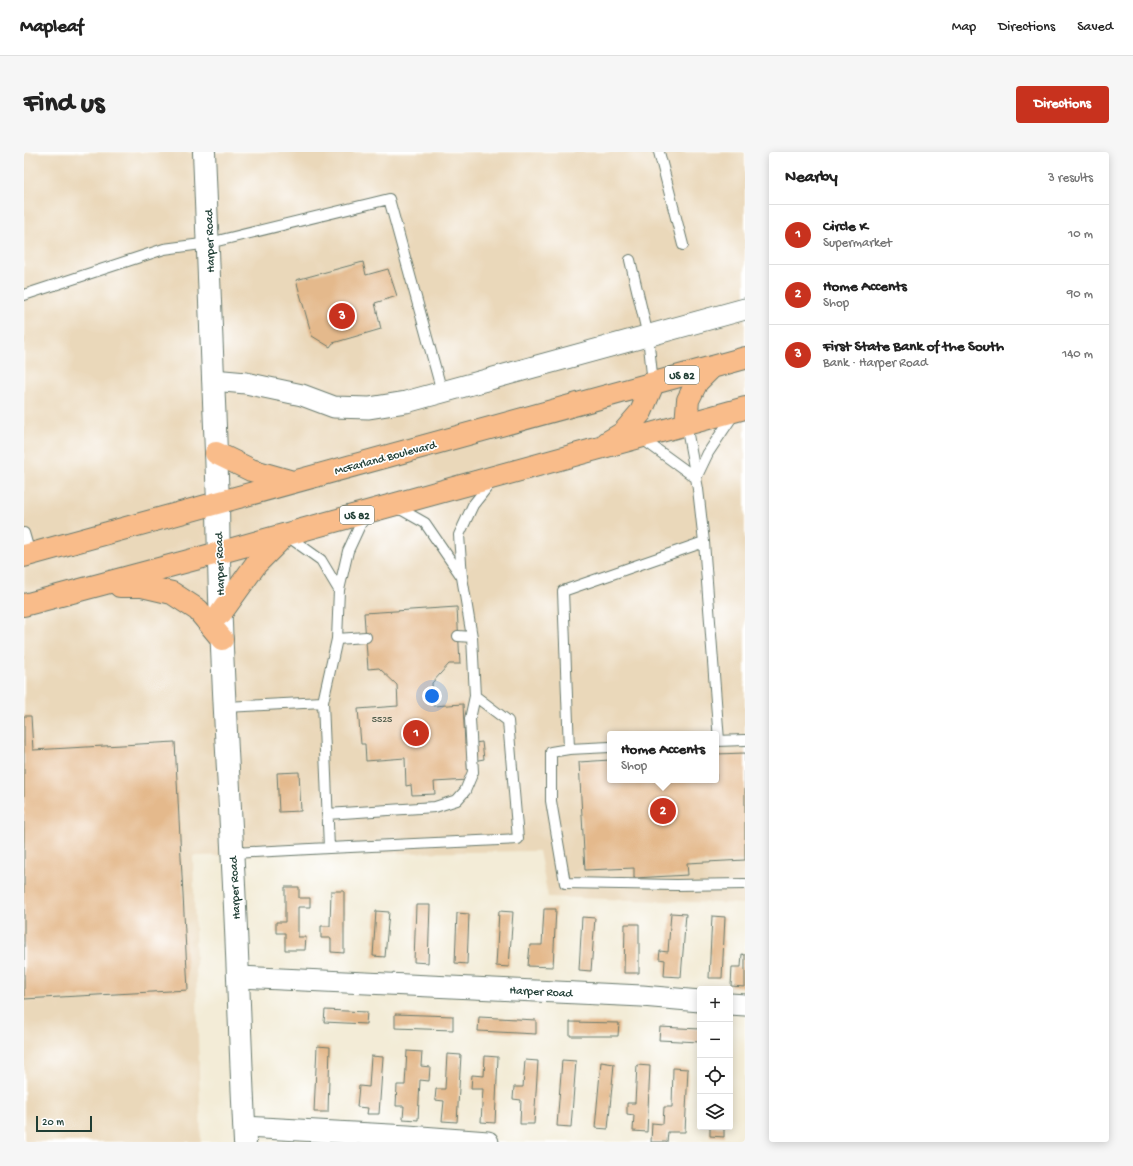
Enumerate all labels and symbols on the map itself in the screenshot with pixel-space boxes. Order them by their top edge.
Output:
street label: Harper Road [203,208,219,273]
pin: 3 [329,301,355,331]
road number: US 82 [665,366,699,384]
street label: McFarland Boulevard [333,438,439,479]
road number: US 82 [340,506,374,524]
street label: Harper Road [213,531,229,596]
your location [422,686,442,706]
house number: 5525 [372,714,392,726]
pin: 1 [403,718,429,748]
pin: 2 [650,796,676,826]
street label: Harper Road [227,855,245,920]
street label: Harper Road [509,984,574,1002]
scale bar [36,1114,92,1133]

